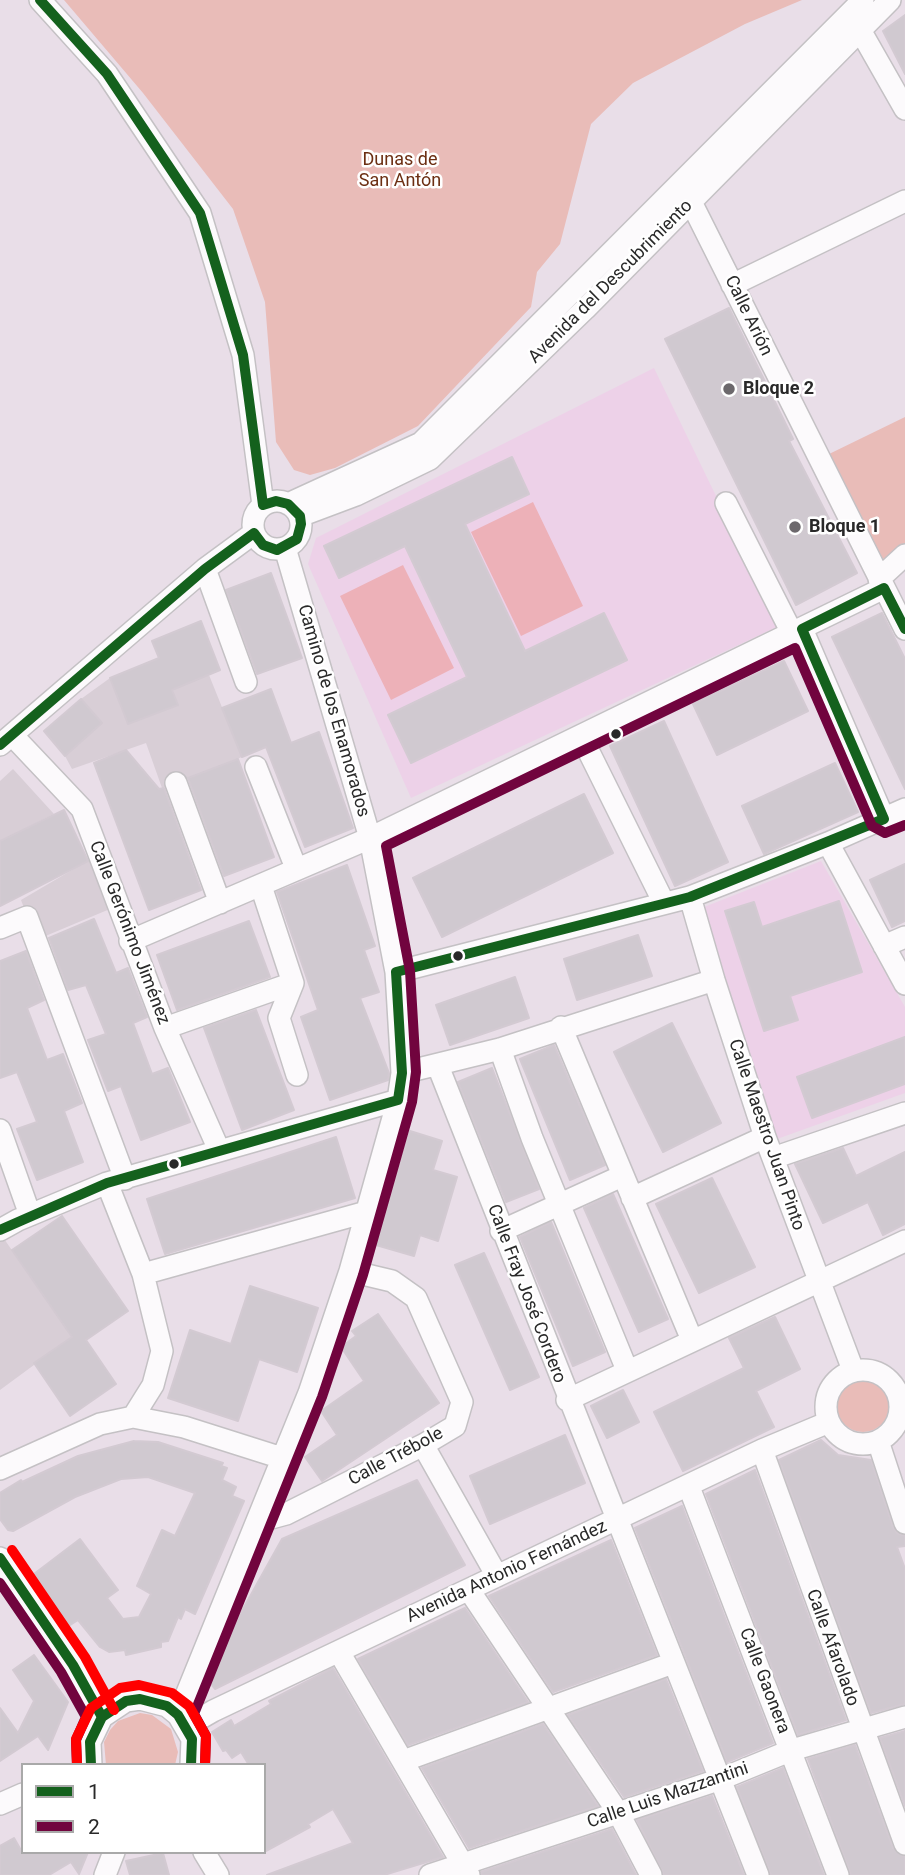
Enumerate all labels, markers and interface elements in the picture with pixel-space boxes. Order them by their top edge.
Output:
park label: Dunas de San Antón [359,149,441,192]
street label: Avenida del Descubrimiento [525,196,697,368]
street label: Calle Arión [719,272,777,360]
place label: Bloque 2 [743,378,814,400]
marker: Bloque 2 [721,381,737,397]
place label: Bloque 1 [809,516,880,538]
marker: Bloque 1 [787,519,803,535]
street label: Camino de los Enamorados [292,602,374,820]
unlabelled marker [609,727,623,741]
street label: Calle Gerónimo Jiménez [84,838,174,1028]
unlabelled marker [451,949,465,963]
street label: Calle Maestro Juan Pinto [723,1037,809,1233]
unlabelled marker [167,1157,181,1171]
street label: Calle Fray José Cordero [482,1202,570,1386]
street label: Calle Trébole [345,1423,447,1491]
street label: Avenida Antonio Fernández [403,1516,611,1628]
street label: Calle Afarolado [801,1587,863,1709]
street label: Calle Gaonera [734,1625,794,1737]
street label: Calle Luis Mazzantini [584,1758,752,1834]
legend [21,1763,266,1854]
text: 1 [88,1780,100,1804]
text: 2 [88,1815,100,1839]

